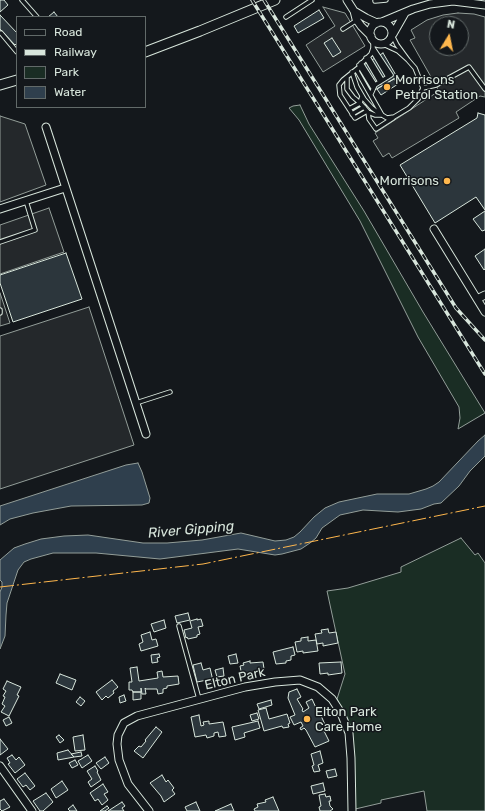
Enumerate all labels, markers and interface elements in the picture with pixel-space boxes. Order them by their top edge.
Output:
legend [16,16,146,108]
north arrow [429,16,469,56]
text: N [446,18,456,32]
text: Road [54,25,82,39]
text: Railway [54,45,97,59]
text: Park [54,65,79,79]
place label: Morrisons Petrol Station [395,72,478,103]
marker: Morrisons Petrol Station [382,82,392,92]
text: Water [54,85,86,99]
place label: Morrisons [380,173,439,189]
marker: Morrisons [442,176,452,186]
water label: River Gipping [147,518,235,542]
street label: Elton Park [203,664,267,694]
place label: Elton Park Care Home [315,704,382,735]
marker: Elton Park Care Home [302,714,312,724]

